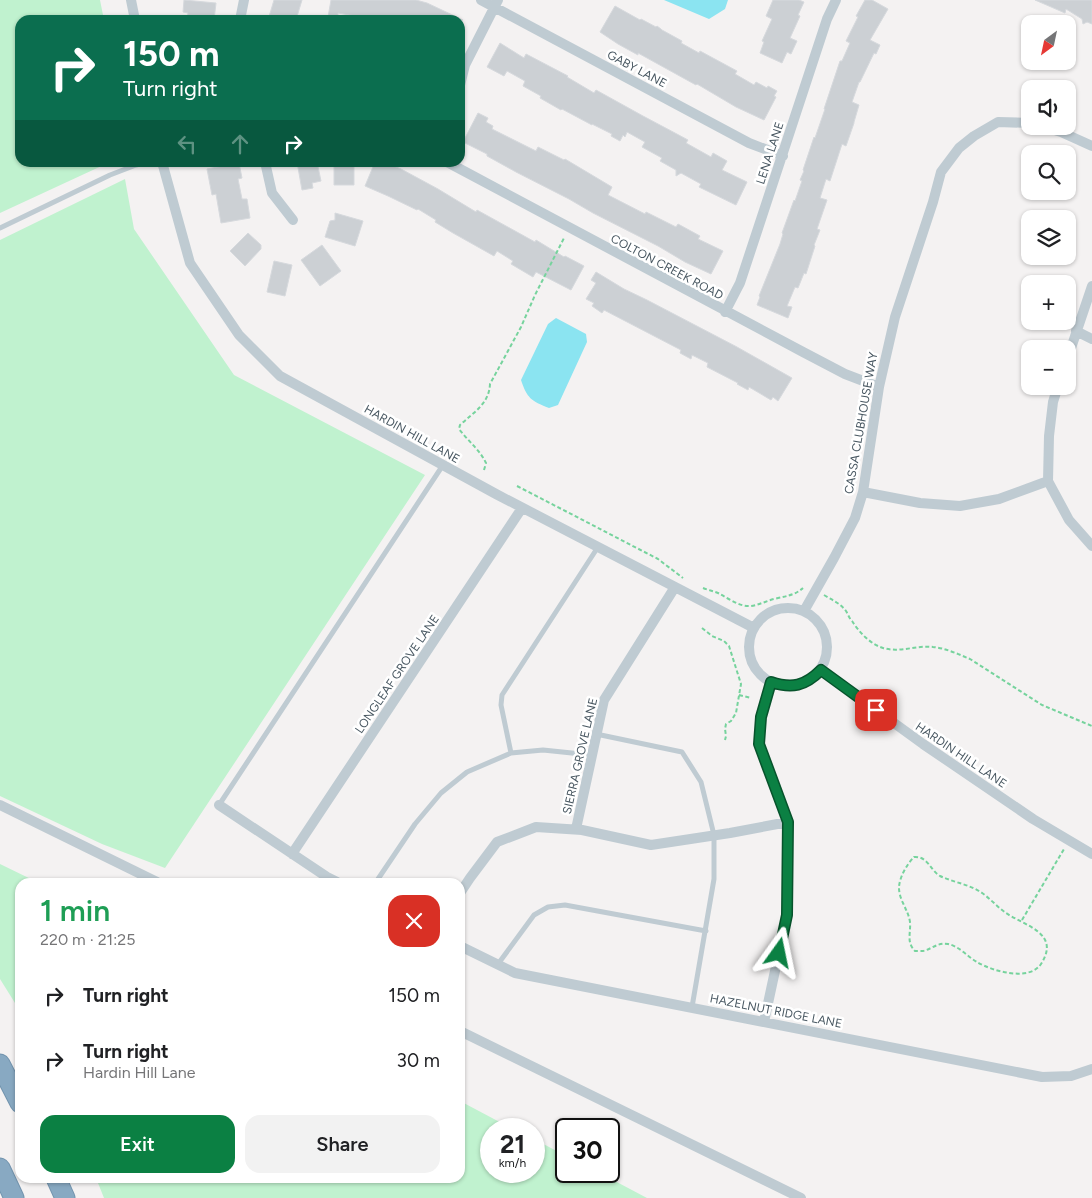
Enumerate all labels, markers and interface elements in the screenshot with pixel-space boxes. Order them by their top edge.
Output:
north arrow [1021,15,1076,70]
map controls [1021,15,1076,395]
text: 150 m [123,33,220,75]
icon: right [40,35,105,100]
street label: GABY LANE [605,47,669,91]
text: Turn right [123,75,218,102]
button: sound [1021,80,1076,135]
street label: LENA LANE [753,120,787,186]
icon: left [173,130,201,158]
icon: ahead [226,130,254,158]
icon: right [279,130,307,158]
button: search [1021,145,1076,200]
button: layers [1021,210,1076,265]
street label: COLTON CREEK ROAD [608,231,726,303]
button: + [1021,275,1076,330]
button: − [1021,340,1076,395]
street label: CASSA CLUBHOUSE WAY [842,350,881,495]
street label: HARDIN HILL LANE [362,402,462,466]
street label: LONGLEAF GROVE LANE [352,612,442,736]
pin [855,689,897,731]
icon: arrive [862,696,890,724]
street label: SIERRA GROVE LANE [560,697,600,815]
street label: HARDIN HILL LANE [913,719,1009,791]
text: 1 min [40,892,110,929]
button: close [388,895,440,947]
position arrow [752,926,804,978]
text: 220 m · 21:25 [40,930,135,949]
icon: right [40,982,68,1010]
text: Turn right [83,984,169,1007]
text: 150 m [388,984,440,1007]
street label: HAZELNUT RIDGE LANE [709,991,843,1031]
text: Turn right [83,1040,169,1063]
icon: right [40,1047,68,1075]
text: 30 m [397,1049,440,1072]
text: Hardin Hill Lane [83,1063,195,1082]
button: Exit [40,1115,235,1173]
button: Share [245,1115,440,1173]
speed limit sign: 30 [555,1118,620,1183]
text: 21 [500,1129,525,1159]
text: km/h [499,1156,526,1170]

